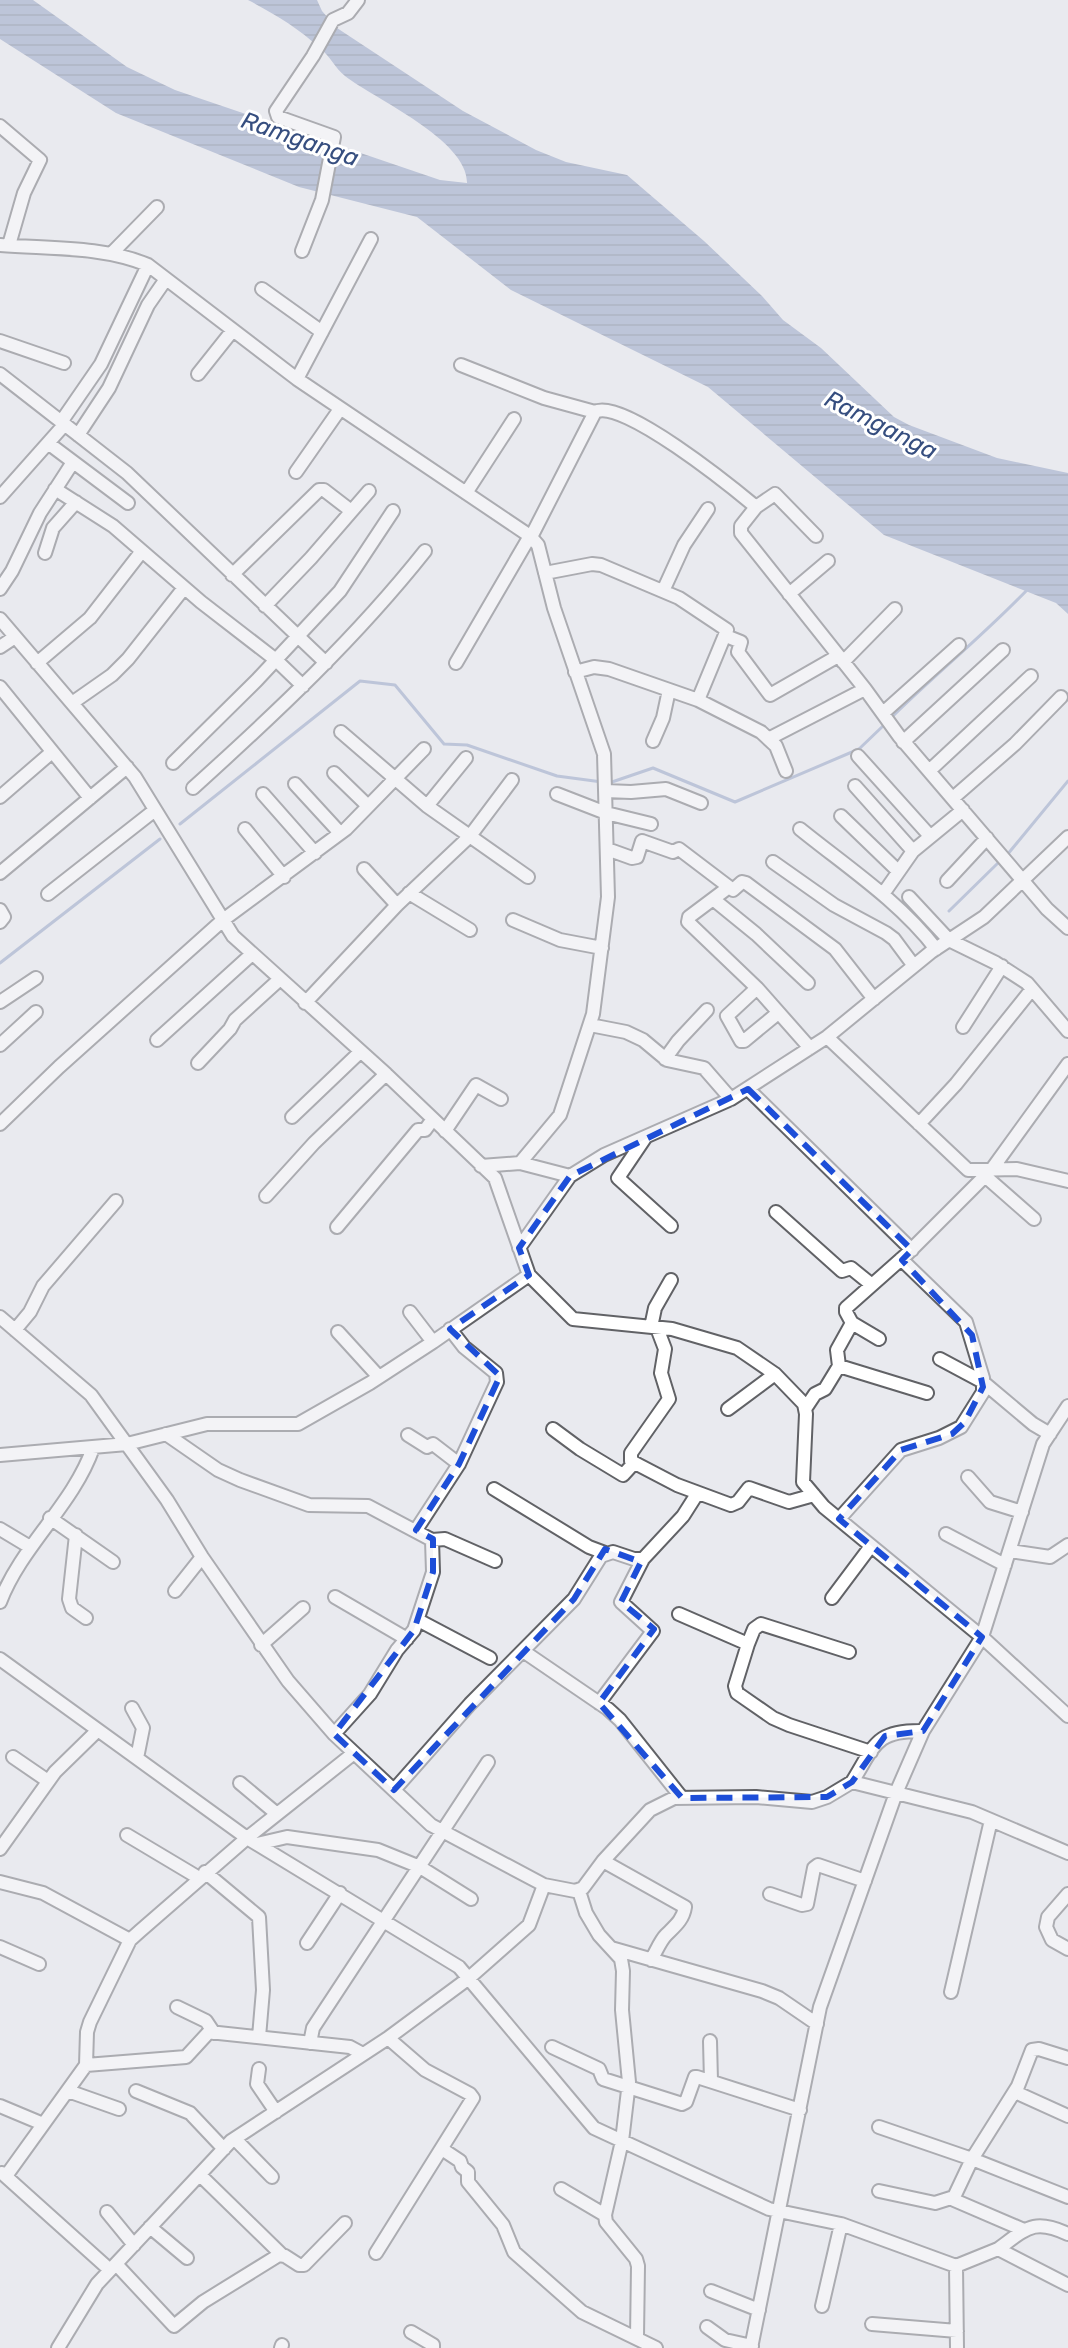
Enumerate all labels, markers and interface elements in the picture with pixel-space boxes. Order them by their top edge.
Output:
water label: Ramganga [238,106,362,172]
water label: Ramganga [820,385,942,465]

